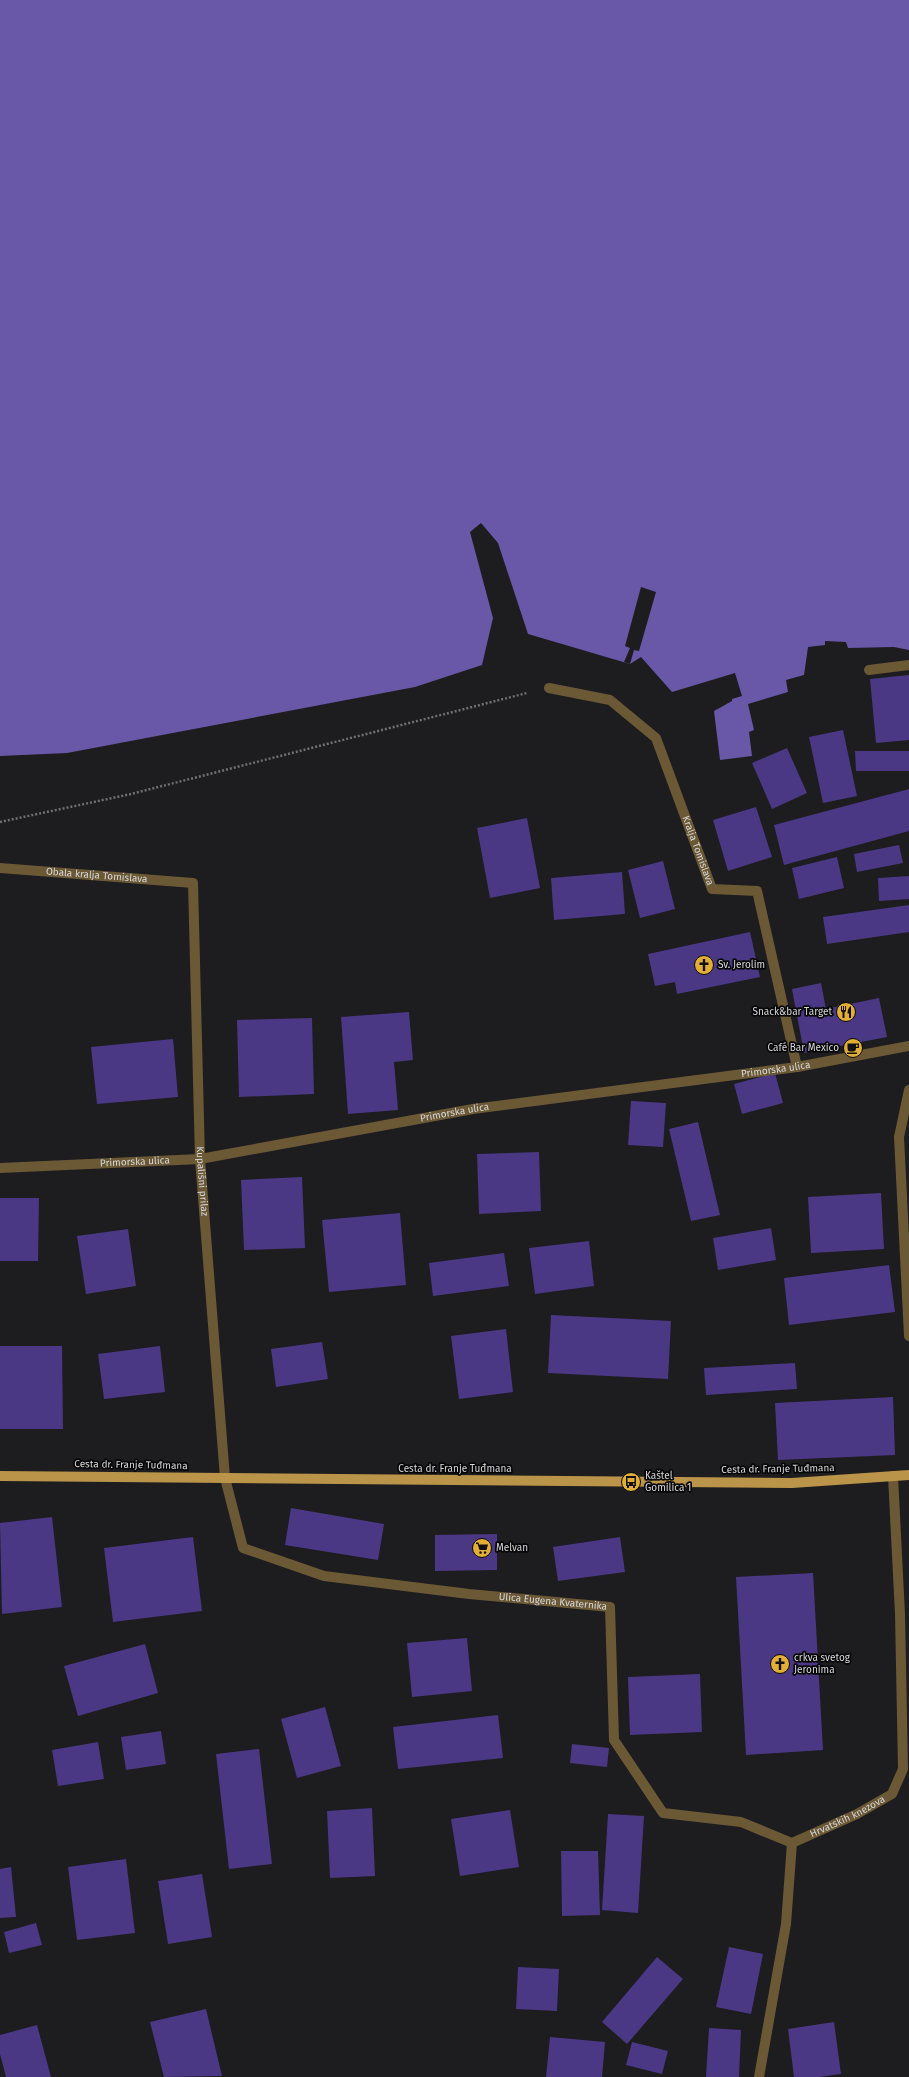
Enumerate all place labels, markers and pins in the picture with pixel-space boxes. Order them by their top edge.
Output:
church icon: Sv. Jerolim [693,954,715,976]
place label: Sv. Jerolim [718,959,765,971]
restaurant icon: Snack&bar Target [835,1001,857,1023]
place label: Snack&bar Target [753,1006,832,1018]
cafe icon: Café Bar Mexico [842,1037,864,1059]
place label: Café Bar Mexico [767,1042,839,1054]
place label: Kaštel Gomilica 1 [645,1470,691,1494]
bus stop icon: Kaštel Gomilica 1 [620,1471,642,1493]
supermarket icon: Melvan [471,1537,493,1559]
place label: Melvan [496,1542,528,1554]
place label: crkva svetog Jeronima [794,1652,851,1676]
church icon: crkva svetog Jeronima [769,1653,791,1675]

